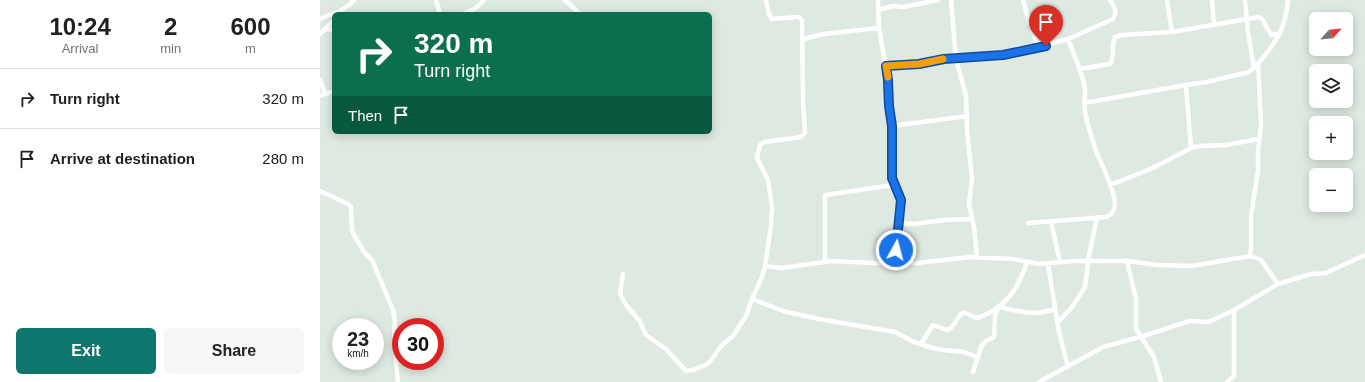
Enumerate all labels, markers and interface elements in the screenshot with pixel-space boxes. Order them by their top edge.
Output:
pin [1029,5,1063,46]
icon: arrive [1035,11,1057,33]
north arrow [1309,12,1353,56]
map controls [1309,12,1353,212]
text: 10:24 [49,13,111,40]
text: 2 [164,13,177,40]
text: 600 [231,13,271,40]
icon: right [348,28,400,80]
text: 320 m [414,28,493,59]
text: Arrival [62,41,99,56]
text: min [160,41,181,56]
text: m [245,41,256,56]
text: Turn right [414,61,490,81]
button: layers [1309,64,1353,108]
icon: right [16,88,38,110]
text: Turn right [50,90,120,107]
text: 320 m [262,90,304,107]
icon: arrive [390,104,412,126]
text: Then [348,107,382,124]
button: + [1309,116,1353,160]
icon: arrive [16,148,38,170]
text: Arrive at destination [50,150,195,167]
text: 280 m [262,150,304,167]
button: − [1309,168,1353,212]
position arrow [875,229,917,271]
speed limit sign: 30 [392,318,444,370]
button: Exit [16,328,156,374]
button: Share [164,328,304,374]
text: 23 [347,328,369,350]
text: km/h [347,348,369,359]

